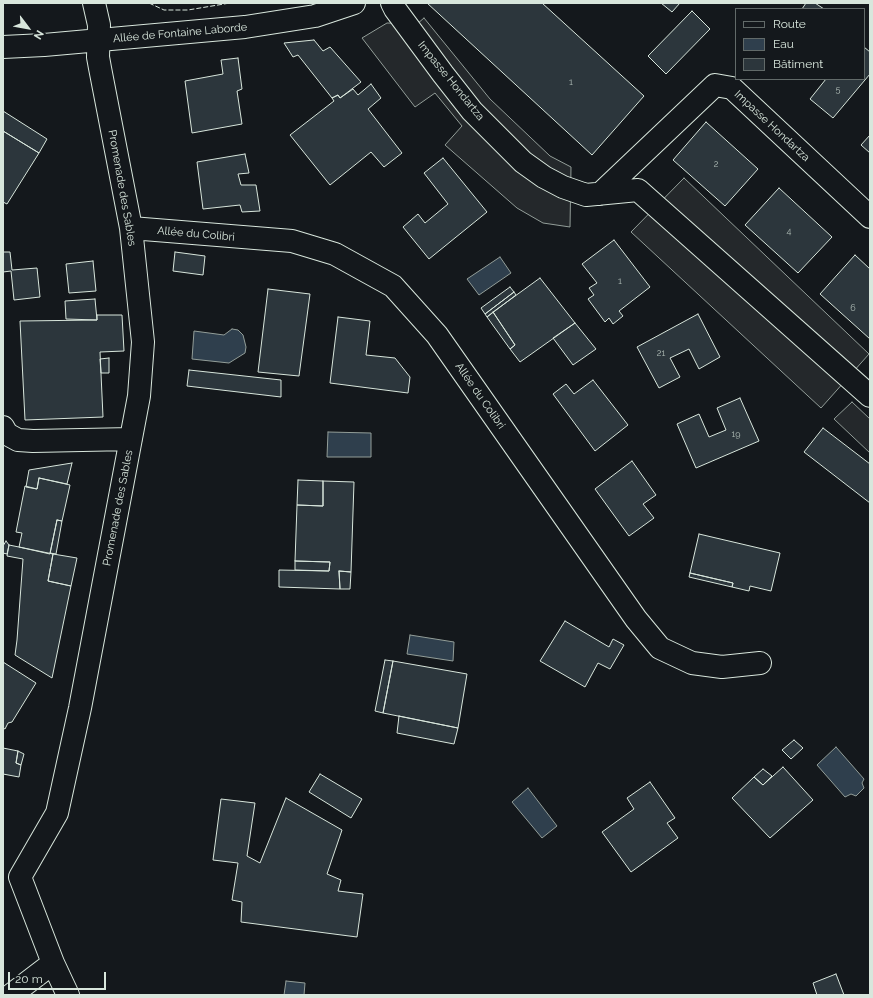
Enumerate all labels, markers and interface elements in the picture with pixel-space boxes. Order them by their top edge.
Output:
north arrow [8,8,48,48]
legend [735,8,865,80]
text: Route [773,17,806,31]
street label: Allée de Fontaine Laborde [112,21,248,45]
text: N [31,28,46,42]
text: Eau [773,37,794,51]
street label: Impasse Hondartza [415,39,487,123]
text: Bâtiment [773,57,823,71]
house number: 1 [569,77,573,87]
house number: 5 [836,84,840,94]
street label: Impasse Hondartza [732,88,812,164]
street label: Promenade des Sables [105,129,139,247]
house number: 2 [714,159,718,169]
street label: Allée du Colibri [157,224,235,244]
house number: 4 [787,226,791,236]
house number: 1 [618,276,622,286]
house number: 6 [850,303,856,313]
house number: 21 [657,348,665,358]
street label: Allée du Colibri [452,360,508,432]
house number: 19 [731,429,741,439]
street label: Promenade des Sables [100,449,136,567]
scale bar [10,964,108,990]
text: 20 m [15,972,43,986]

